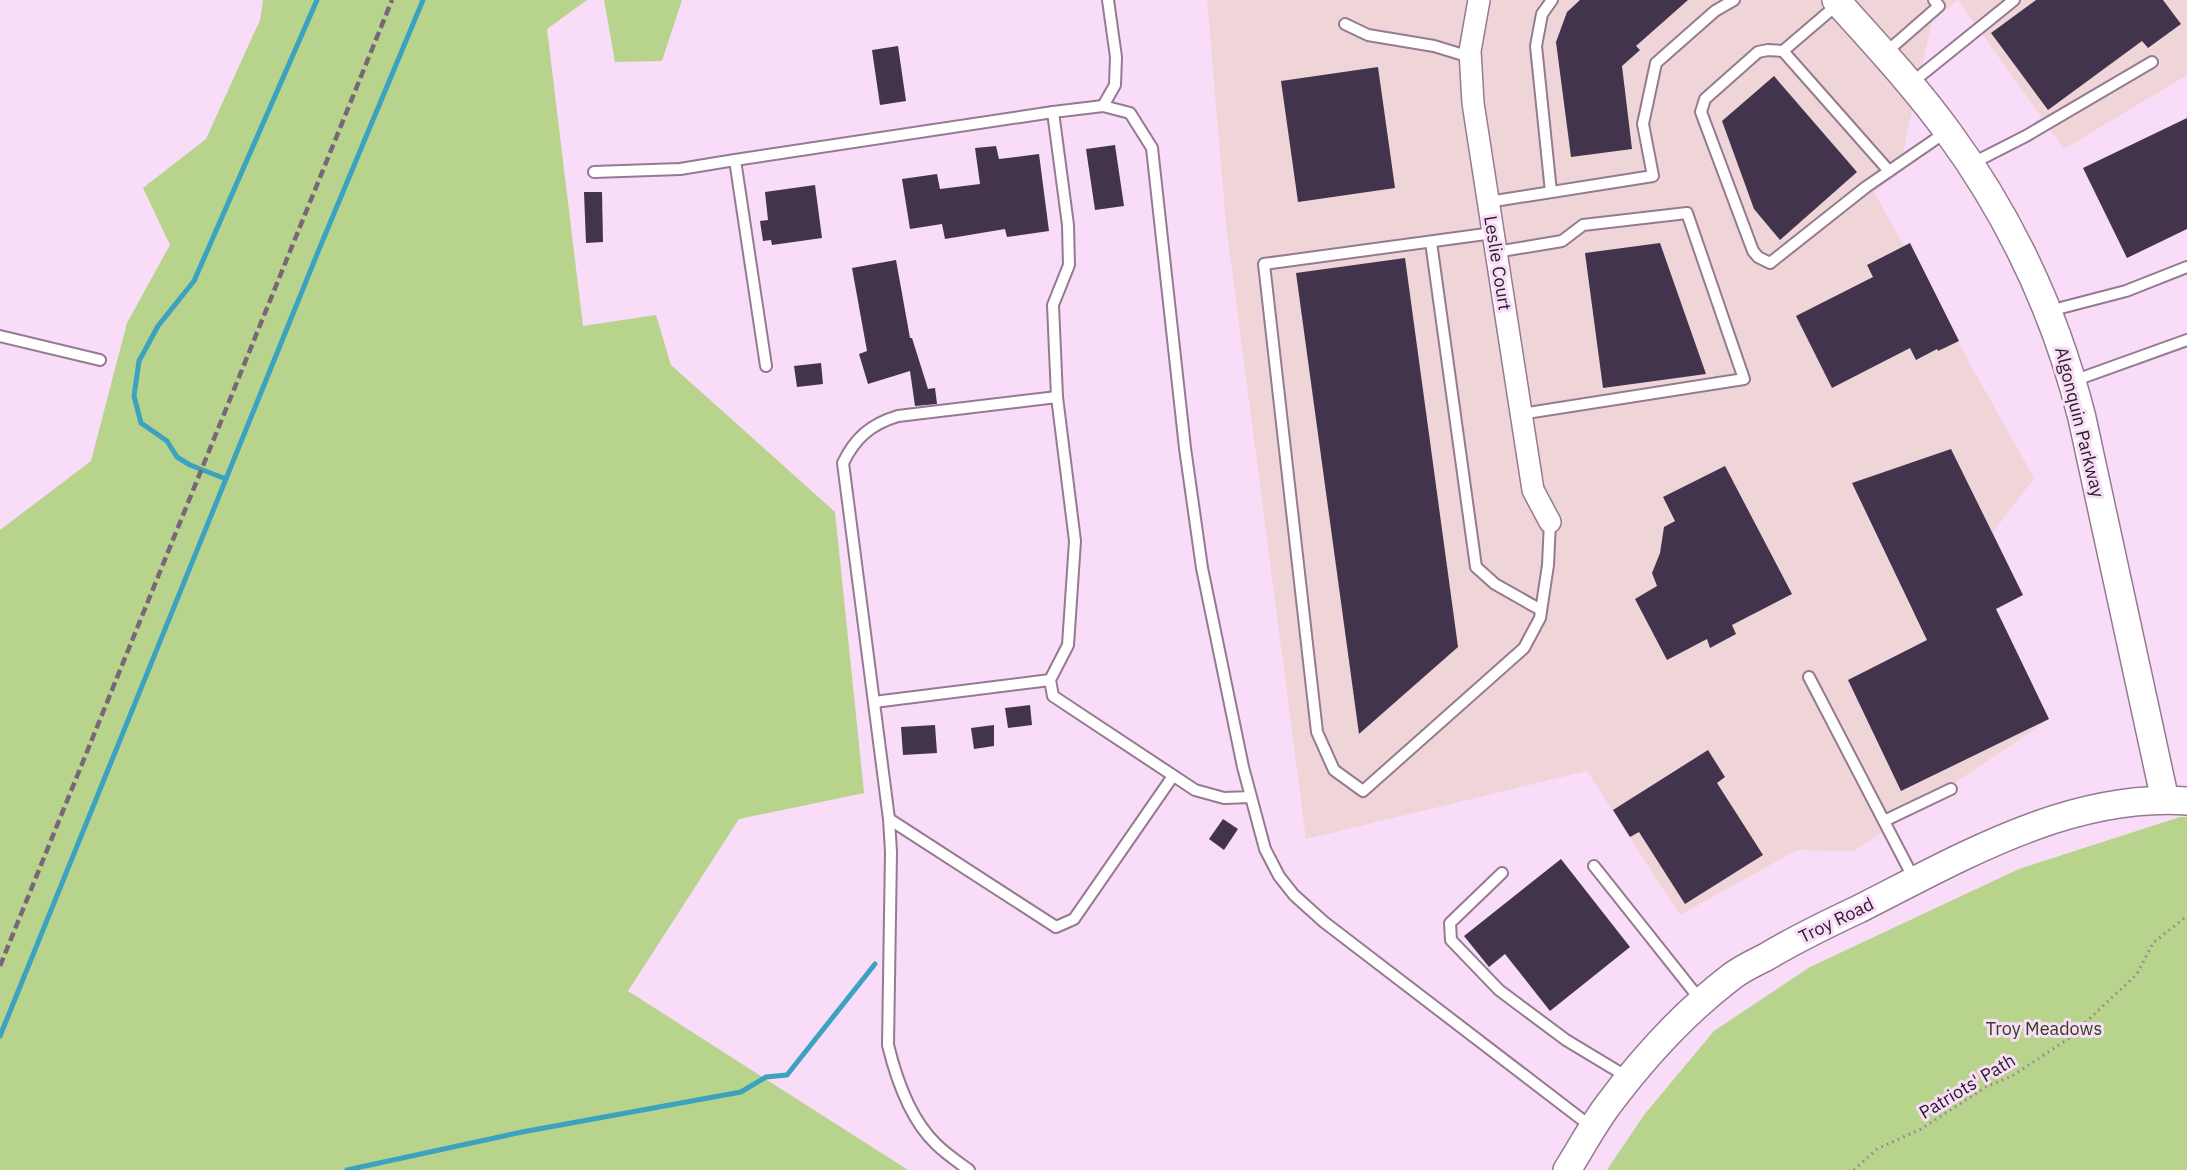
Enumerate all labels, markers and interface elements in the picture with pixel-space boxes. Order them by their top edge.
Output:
street label: Leslie Court [1479,214,1517,312]
street label: Algonquin Parkway [2050,344,2110,500]
street label: Troy Road [1795,892,1877,948]
park label: Troy Meadows [1986,1017,2102,1040]
street label: Patriots' Path [1915,1048,2019,1124]

